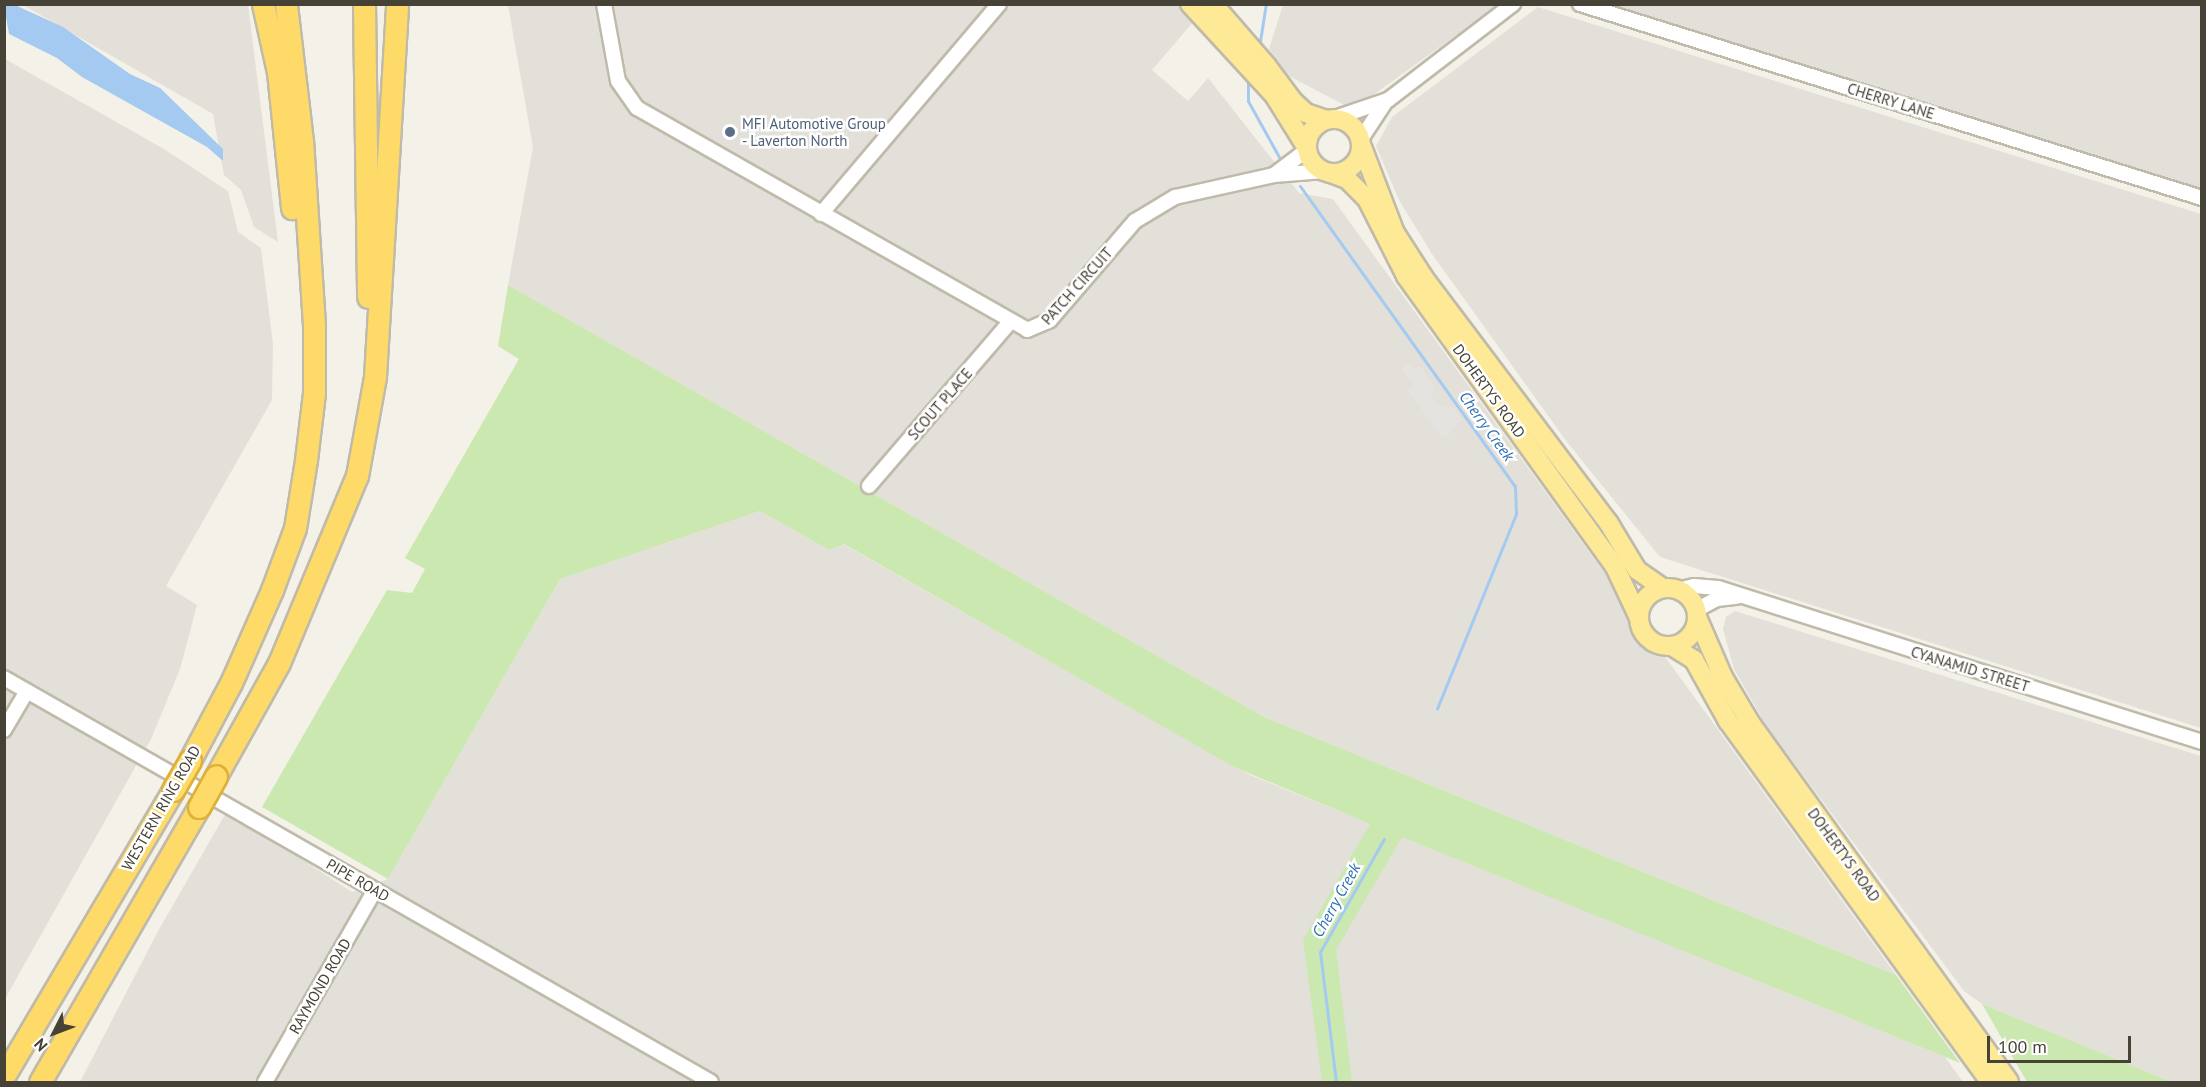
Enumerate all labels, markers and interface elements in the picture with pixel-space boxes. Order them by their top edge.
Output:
street label: CHERRY LANE [1845,79,1937,123]
place label: MFI Automotive Group - Laverton North [742,114,886,149]
marker: MFI Automotive Group - Laverton North [723,125,737,139]
street label: PATCH CIRCUIT [1038,244,1116,328]
street label: DOHERTYS ROAD [1449,341,1529,441]
street label: SCOUT PLACE [904,364,976,444]
water label: Cherry Creek [1455,387,1519,465]
street label: CYANAMID STREET [1909,642,2031,696]
street label: WESTERN RING ROAD [118,742,204,874]
street label: DOHERTYS ROAD [1804,805,1884,905]
street label: PIPE ROAD [323,855,393,905]
water label: Cherry Creek [1308,860,1364,940]
street label: RAYMOND ROAD [285,935,355,1037]
north arrow [24,1003,84,1063]
scale bar [1990,1024,2134,1062]
text: N [30,1034,52,1056]
text: 100 m [1998,1035,2047,1058]

